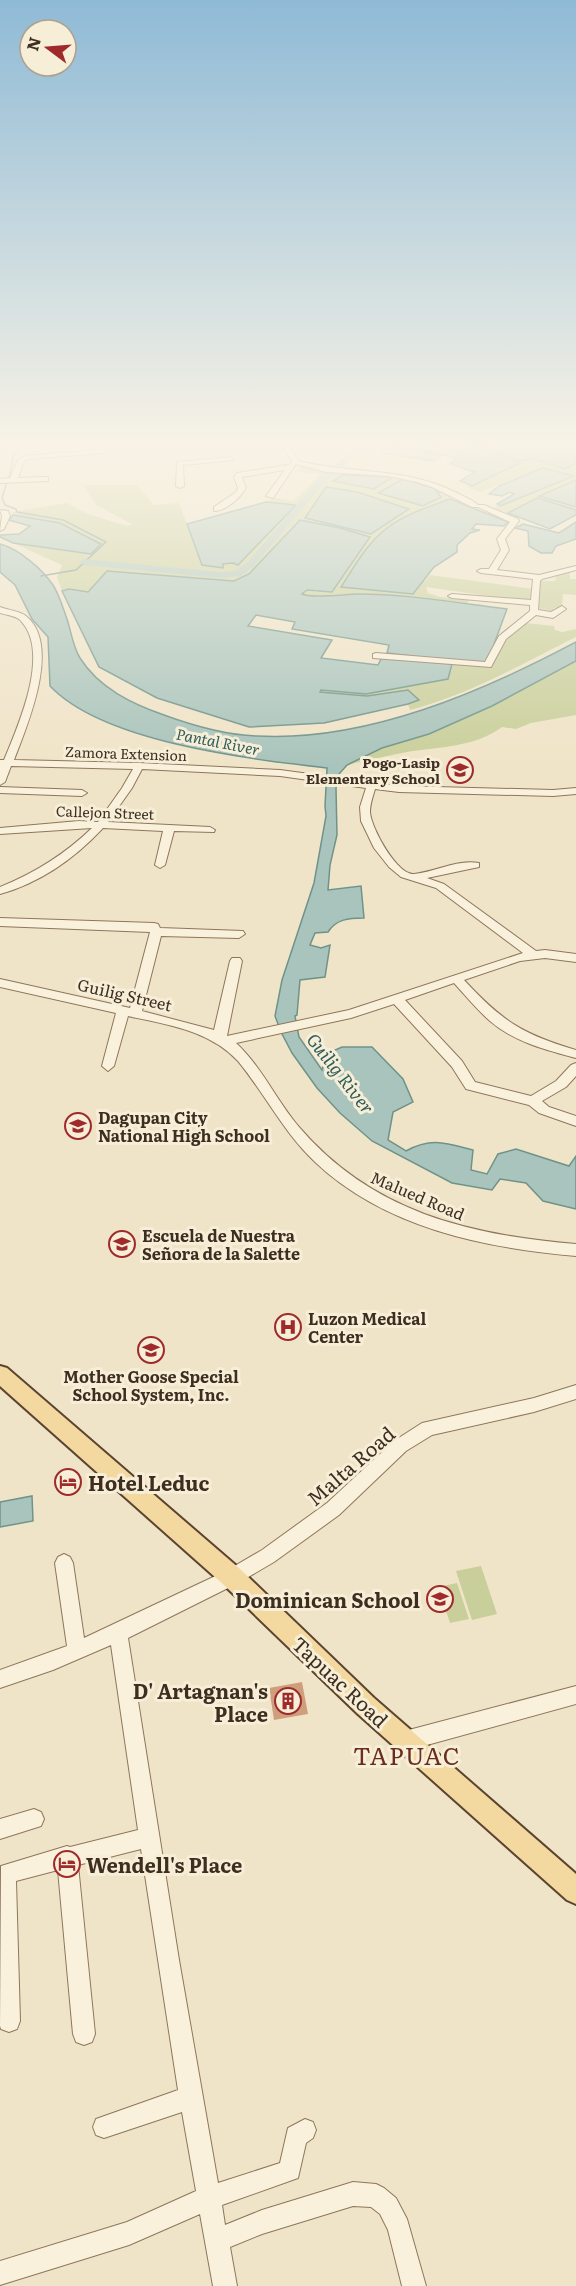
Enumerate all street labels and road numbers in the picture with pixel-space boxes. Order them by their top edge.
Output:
street label: Zamora Extension [65,741,187,765]
street label: Callejon Street [56,800,155,824]
street label: Guilig Street [75,971,175,1017]
street label: Malued Road [367,1164,469,1226]
street label: Malta Road [299,1418,401,1512]
street label: Tapuac Road [286,1628,396,1734]

